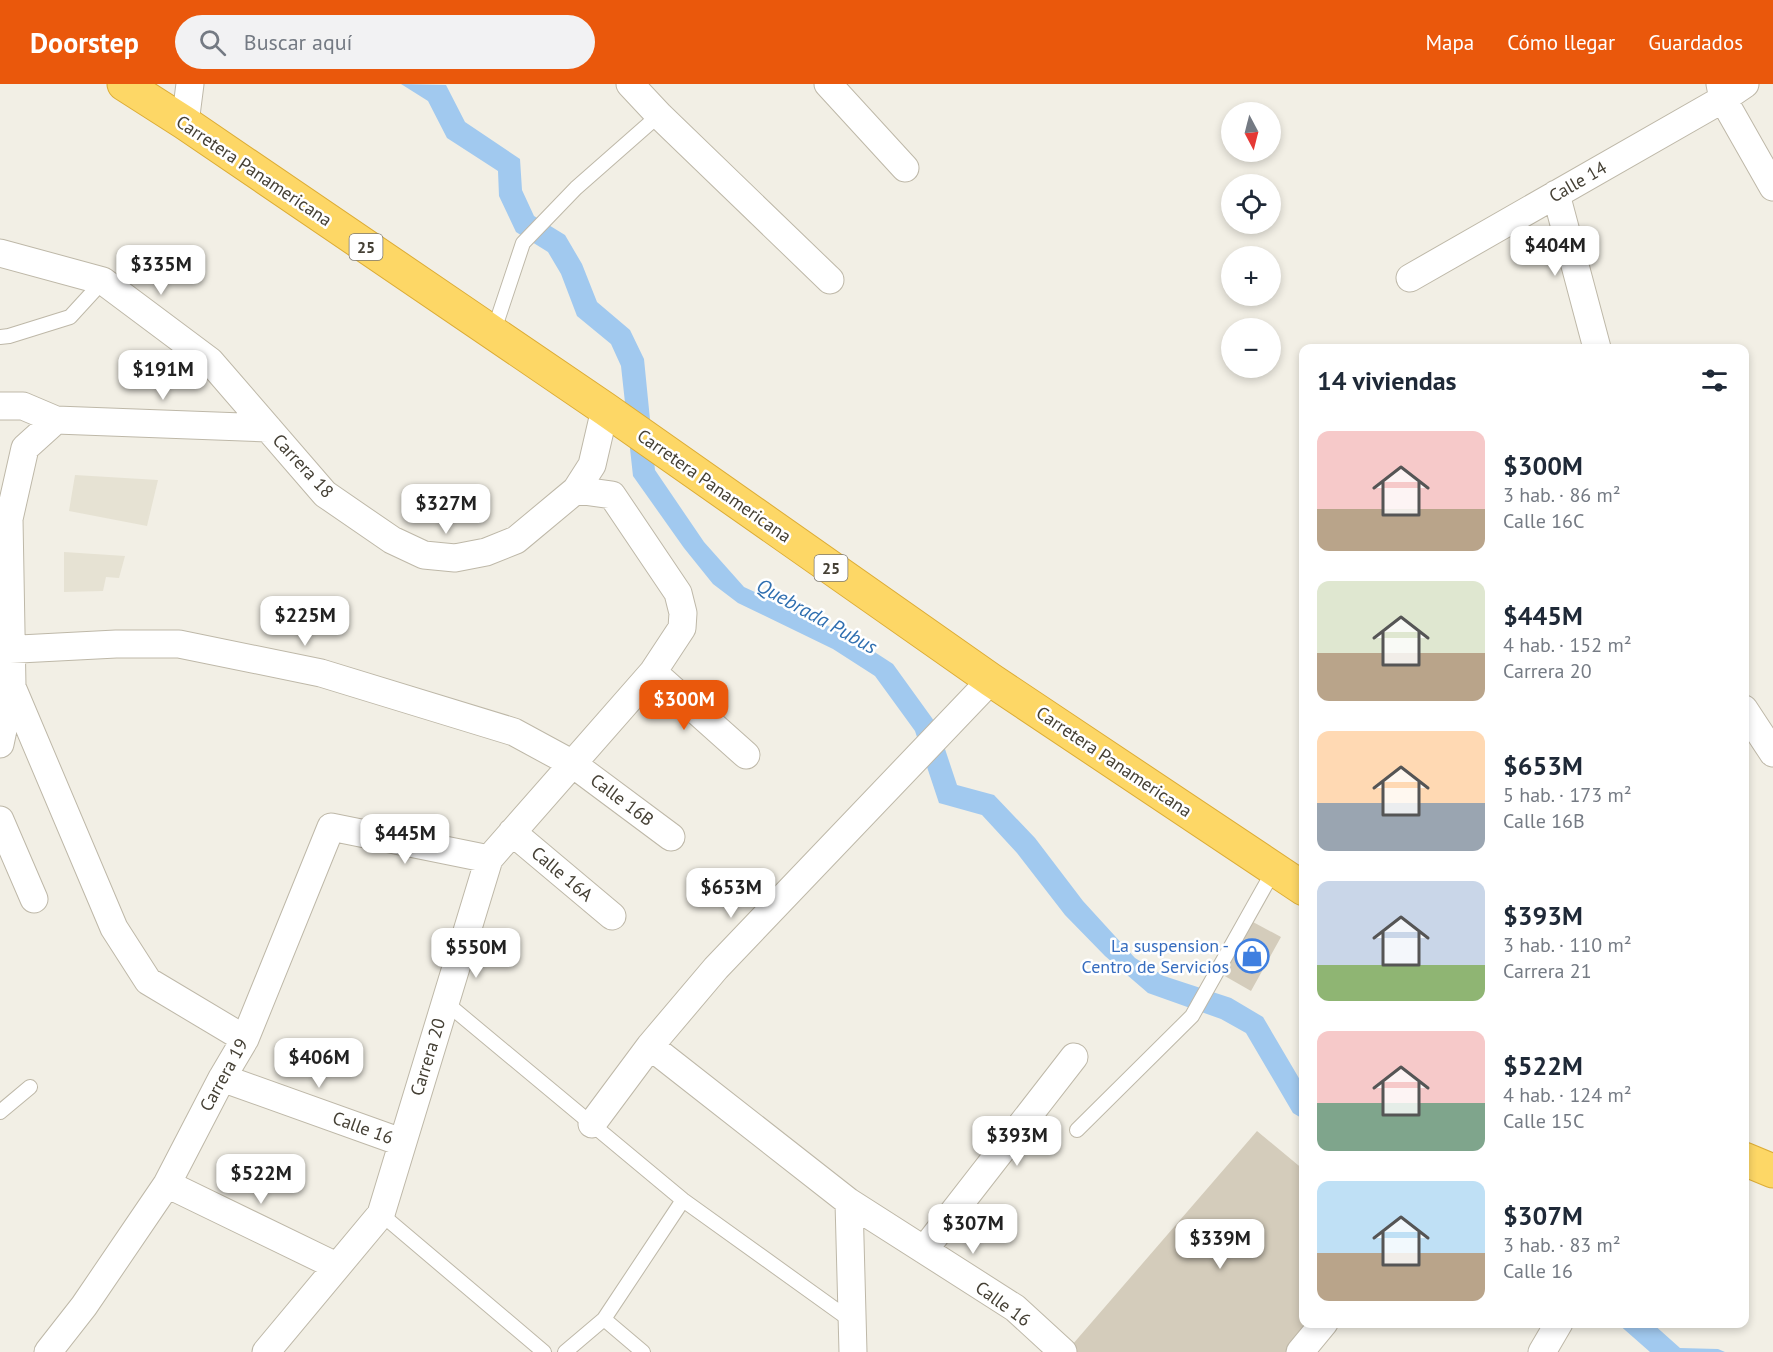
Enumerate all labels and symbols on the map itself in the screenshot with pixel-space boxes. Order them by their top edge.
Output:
north arrow [1221,102,1281,162]
street label: Carretera Panamericana [172,110,337,231]
street label: Calle 14 [1545,156,1611,207]
pin: $404M [1513,226,1597,277]
road number: 25 [350,234,382,260]
pin: $335M [119,245,203,296]
pin: $191M [121,350,205,401]
street label: Carretera Panamericana [633,424,796,547]
street label: Carrera 18 [268,429,339,503]
pin: $327M [404,484,488,535]
road number: 25 [814,555,848,581]
water label: Quebrada Pubus [752,572,882,660]
pin: $225M [263,596,347,647]
pin: $300M [642,680,726,731]
street label: Carretera Panamericana [1032,701,1197,822]
street label: Calle 16B [586,768,659,831]
pin: $445M [363,814,447,865]
street label: Calle 16A [527,841,598,906]
pin: $653M [689,868,773,919]
pin: $550M [434,928,518,979]
place label: La suspension - Centro de Servicios [1082,934,1229,978]
shop icon: La suspension - Centro de Servicios [1234,938,1270,974]
street label: Carrera 20 [405,1015,450,1098]
street label: Carrera 19 [194,1034,253,1115]
pin: $406M [277,1038,361,1089]
street label: Calle 16 [330,1106,397,1149]
pin: $393M [975,1116,1059,1167]
pin: $522M [219,1154,303,1205]
pin: $307M [931,1204,1015,1255]
pin: $339M [1178,1219,1262,1270]
street label: Calle 16 [971,1276,1036,1331]

